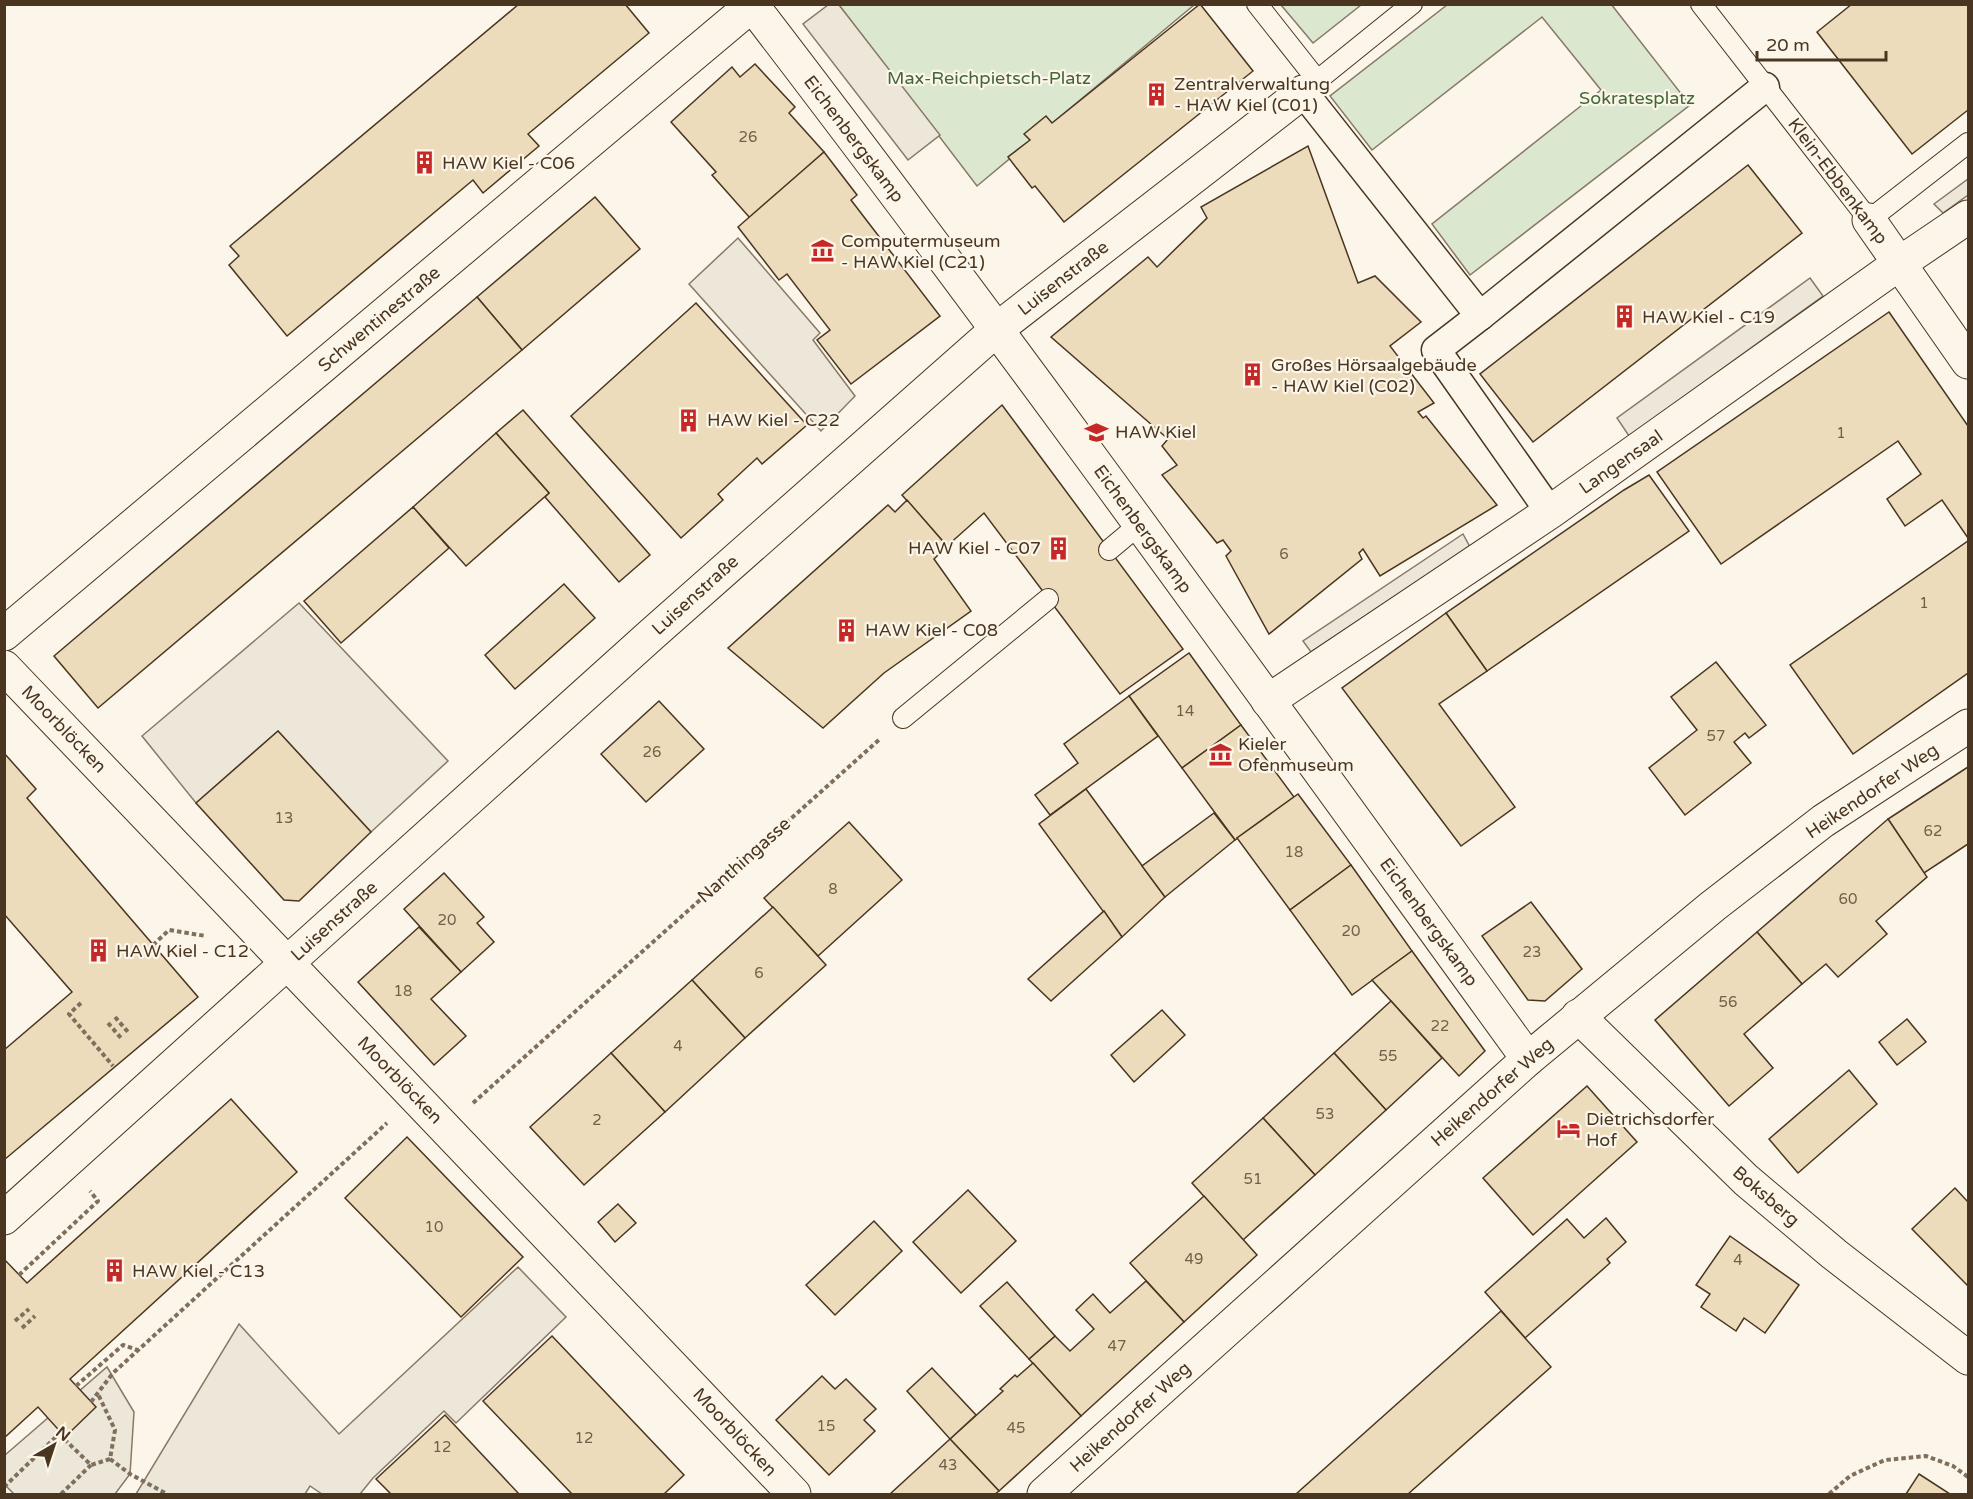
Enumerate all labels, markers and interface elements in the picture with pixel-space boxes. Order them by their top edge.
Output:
scale bar [1757,24,1886,62]
text: 20 m [1766,34,1810,56]
park label: Max-Reichpietsch-Platz [887,67,1091,89]
street label: Eichenbergskamp [799,71,909,207]
place label: Zentralverwaltung - HAW Kiel (C01) [1174,73,1330,116]
building icon: Zentralverwaltung - HAW Kiel (C01) [1143,81,1169,107]
park label: Sokratesplatz [1579,87,1695,109]
street label: Klein-Ebbenkamp [1783,113,1893,249]
house number: 26 [739,128,757,146]
building icon: HAW Kiel - C06 [411,150,437,176]
place label: HAW Kiel - C06 [442,152,575,174]
place label: Computermuseum - HAW Kiel (C21) [841,230,1001,273]
street label: Luisenstraße [1013,236,1113,320]
museum icon: Computermuseum - HAW Kiel (C21) [810,238,836,264]
street label: Schwentinestraße [313,262,445,376]
building icon: HAW Kiel - C19 [1611,304,1637,330]
place label: HAW Kiel - C19 [1642,306,1775,328]
place label: Großes Hörsaalgebäude - HAW Kiel (C02) [1271,354,1477,397]
building icon: Großes Hörsaalgebäude - HAW Kiel (C02) [1240,362,1266,388]
building icon: HAW Kiel - C22 [676,407,702,433]
place label: HAW Kiel - C22 [707,409,840,431]
school or university icon: HAW Kiel [1084,419,1110,445]
place label: HAW Kiel [1115,421,1196,443]
house number: 1 [1836,424,1846,442]
street label: Langensaal [1575,425,1667,499]
street label: Eichenbergskamp [1089,460,1197,598]
building icon: HAW Kiel - C07 [1046,535,1072,561]
place label: HAW Kiel - C07 [908,537,1041,559]
house number: 6 [1279,545,1289,563]
street label: Luisenstraße [647,550,743,640]
house number: 1 [1919,594,1929,612]
building icon: HAW Kiel - C08 [834,617,860,643]
place label: HAW Kiel - C08 [865,619,998,641]
street label: Moorblöcken [17,681,111,777]
house number: 14 [1176,702,1194,720]
house number: 57 [1707,727,1725,745]
place label: Kieler Ofenmuseum [1238,733,1354,776]
street label: Heikendorfer Weg [1802,739,1942,843]
museum icon: Kieler Ofenmuseum [1207,741,1233,767]
house number: 26 [643,743,661,761]
house number: 13 [275,809,293,827]
street label: Nanthingasse [693,812,795,908]
house number: 62 [1924,822,1942,840]
house number: 18 [1285,843,1303,861]
street label: Eichenbergskamp [1375,853,1483,991]
street label: Luisenstraße [286,876,382,966]
house number: 8 [828,880,838,898]
house number: 60 [1839,890,1857,908]
house number: 20 [438,911,456,929]
house number: 20 [1342,922,1360,940]
building icon: HAW Kiel - C12 [85,938,111,964]
place label: HAW Kiel - C12 [116,940,249,962]
house number: 23 [1523,943,1541,961]
house number: 6 [754,964,764,982]
house number: 18 [394,982,412,1000]
house number: 56 [1719,993,1737,1011]
house number: 22 [1431,1017,1449,1035]
street label: Moorblöcken [353,1032,447,1128]
street label: Heikendorfer Weg [1426,1033,1558,1151]
house number: 4 [673,1037,683,1055]
house number: 55 [1379,1047,1397,1065]
house number: 53 [1316,1105,1334,1123]
place label: Dietrichsdorfer Hof [1586,1108,1714,1151]
house number: 2 [592,1111,602,1129]
hotel icon: Dietrichsdorfer Hof [1555,1116,1581,1142]
street label: Boksberg [1728,1161,1804,1231]
house number: 51 [1244,1170,1262,1188]
house number: 10 [425,1218,443,1236]
house number: 49 [1185,1250,1203,1268]
house number: 4 [1733,1251,1743,1269]
building icon: HAW Kiel - C13 [101,1258,127,1284]
place label: HAW Kiel - C13 [132,1260,265,1282]
house number: 47 [1108,1337,1126,1355]
street label: Heikendorfer Weg [1065,1357,1195,1477]
street label: Moorblöcken [688,1383,782,1481]
north arrow [24,1415,84,1475]
house number: 15 [817,1417,835,1435]
house number: 45 [1007,1419,1025,1437]
text: N [52,1422,74,1446]
house number: 12 [575,1429,593,1447]
house number: 12 [433,1438,451,1456]
house number: 43 [939,1456,957,1474]

